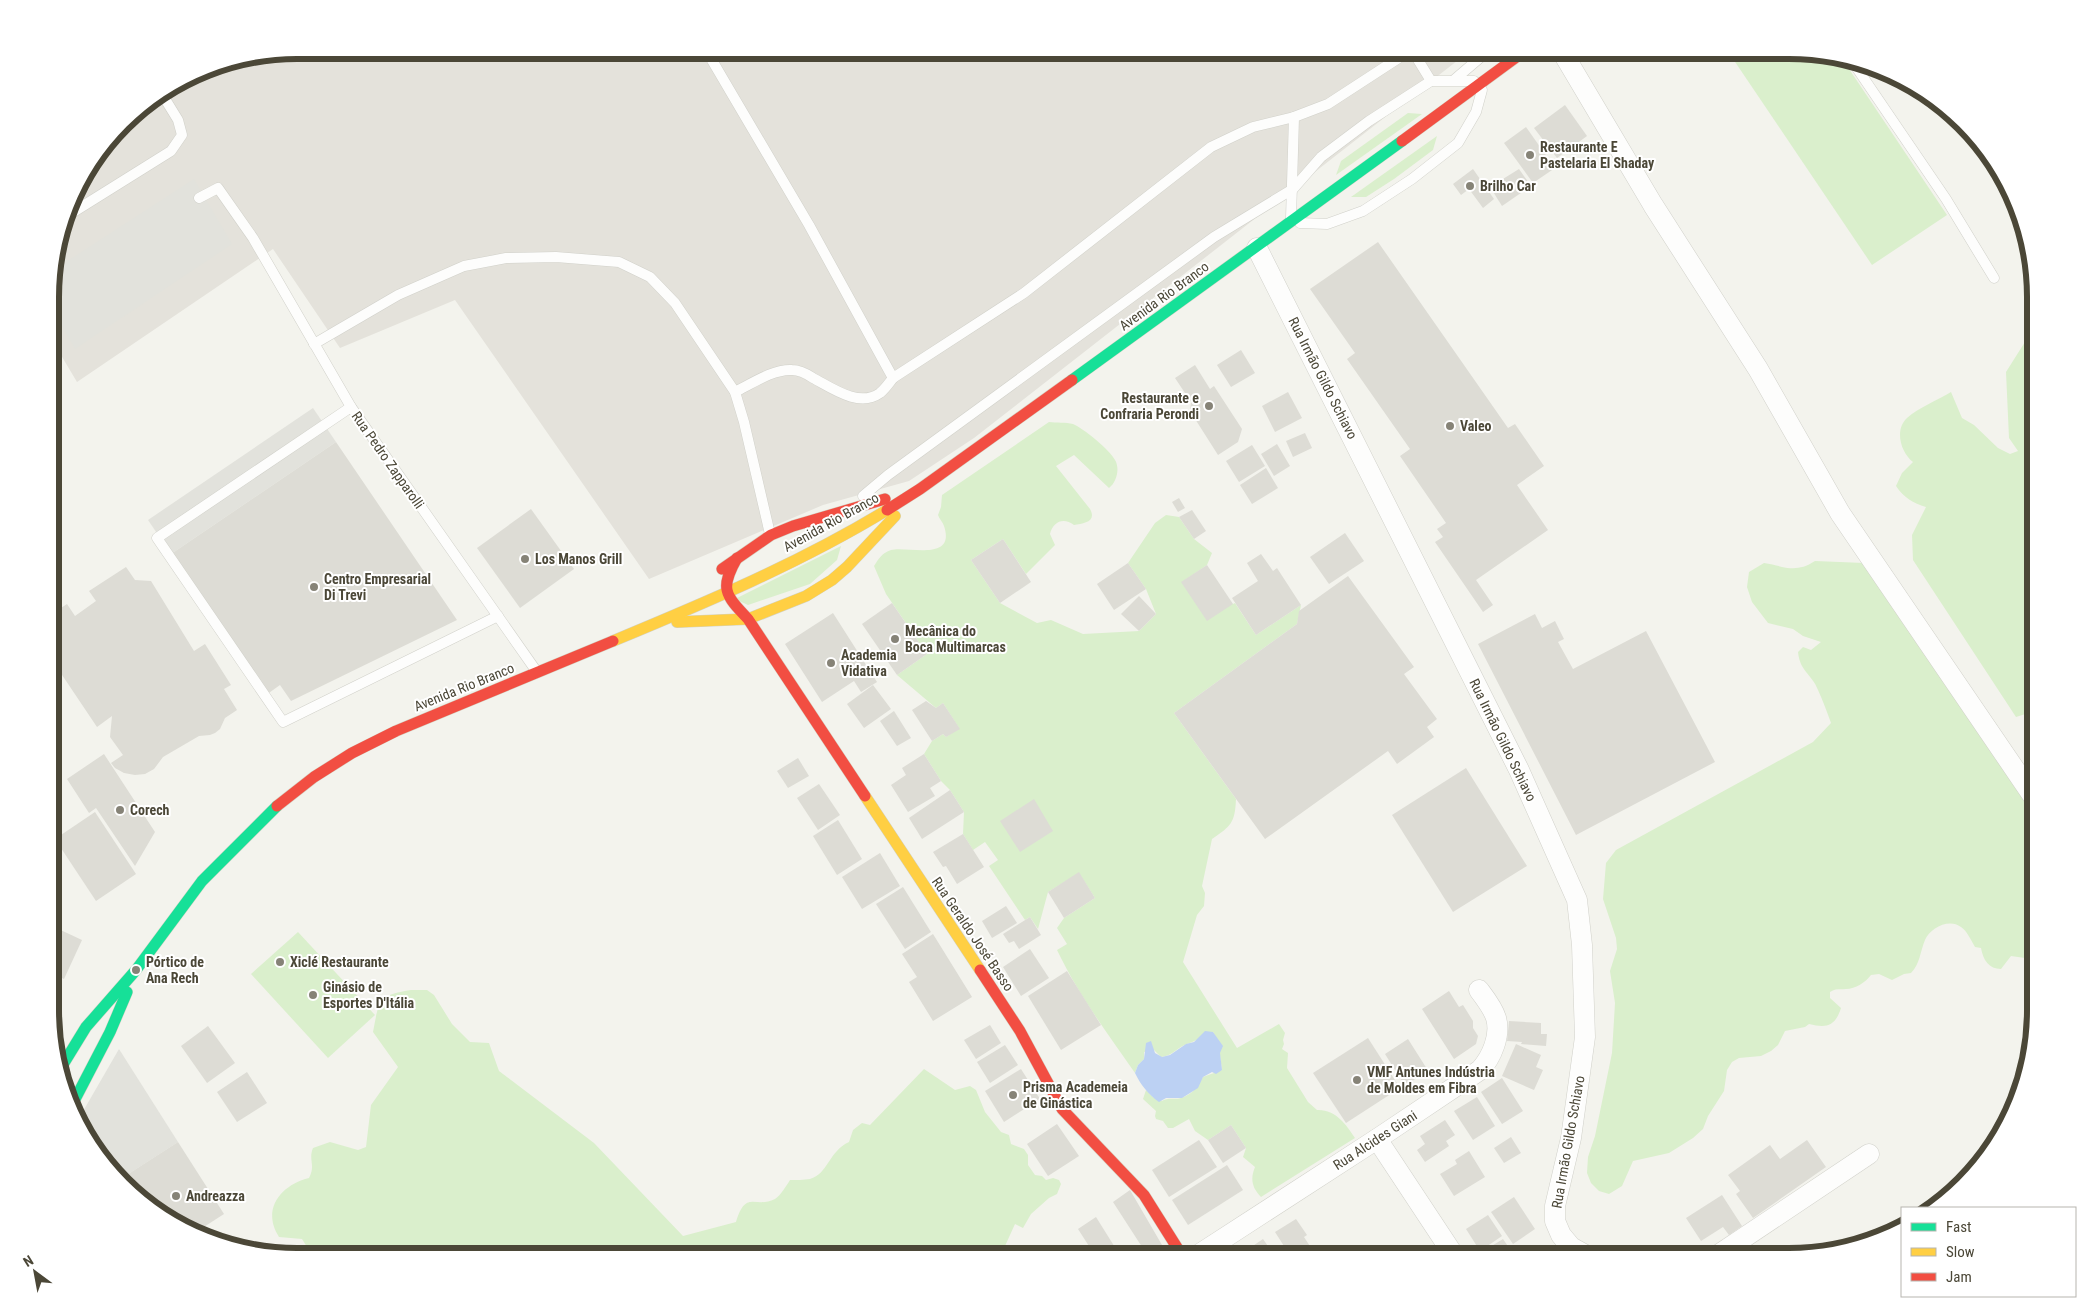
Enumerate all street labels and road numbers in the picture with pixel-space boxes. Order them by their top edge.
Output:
street label: Avenida Rio Branco [1116,258,1212,334]
street label: Rua Irmão Gildo Schiavo [1285,314,1361,442]
street label: Rua Pedro Zapparolli [348,408,428,512]
street label: Avenida Rio Branco [781,489,881,555]
street label: Avenida Rio Branco [412,660,516,714]
street label: Rua Irmão Gildo Schiavo [1466,676,1540,804]
street label: Rua Geraldo José Basso [929,874,1017,994]
street label: Rua Irmão Gildo Schiavo [1548,1074,1588,1210]
street label: Rua Alcides Giani [1330,1107,1420,1173]

